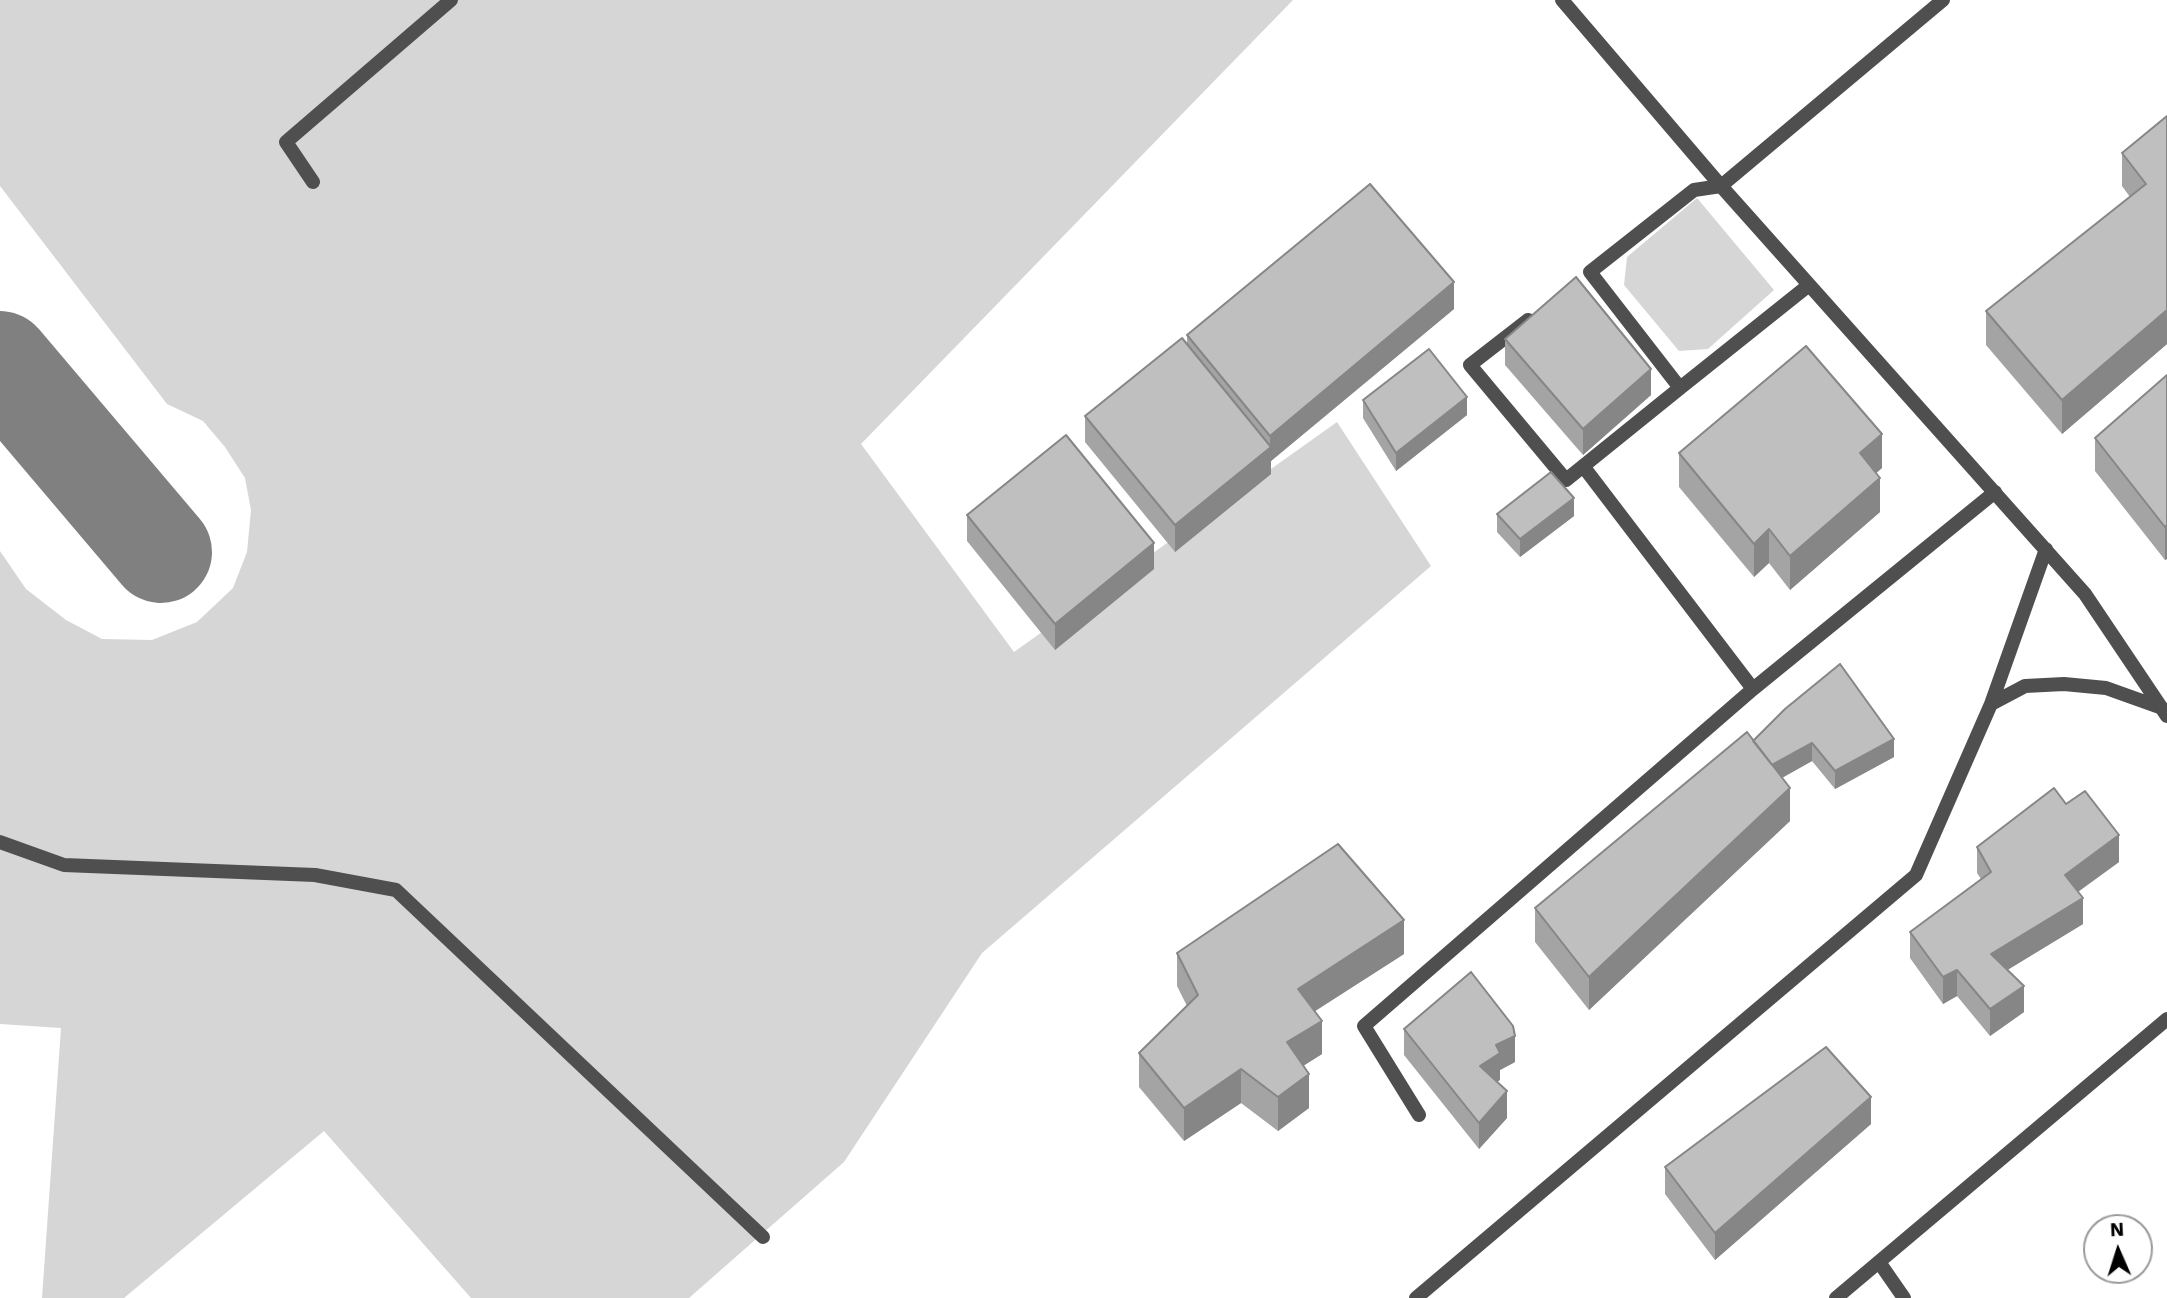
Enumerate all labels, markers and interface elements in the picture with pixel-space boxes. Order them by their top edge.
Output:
north arrow [2083,1214,2153,1284]
text: N [2109,1218,2125,1241]

